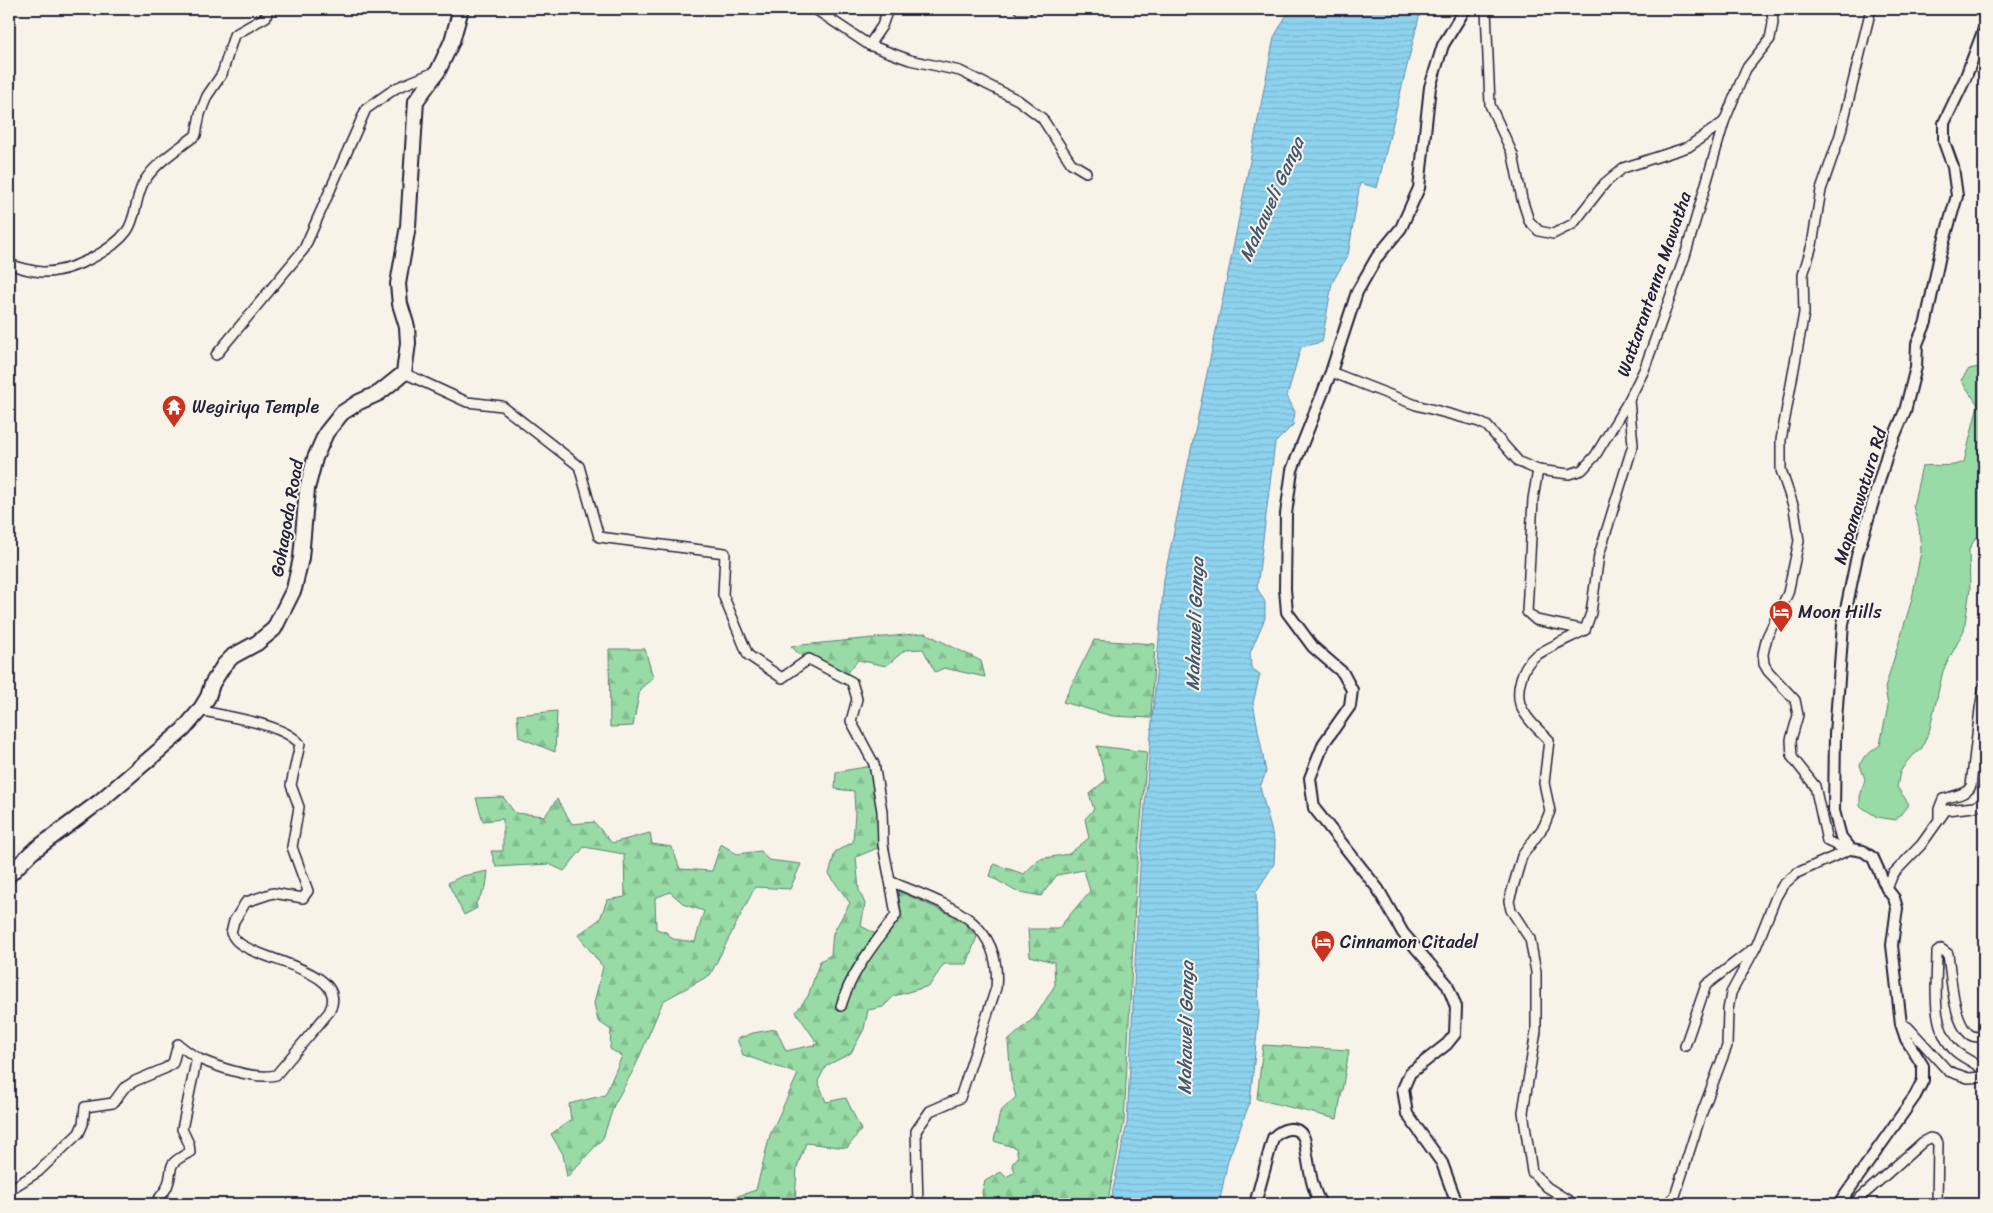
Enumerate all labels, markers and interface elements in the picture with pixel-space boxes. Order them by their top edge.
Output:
water label: Mahaweli Ganga [1229,130,1314,267]
street label: Wattarantenna Mawatha [1607,186,1701,381]
place label: Wegiriya Temple [192,391,320,423]
temple icon: Wegiriya Temple [161,394,187,428]
street label: Mapanawatura Rd [1824,422,1896,568]
street label: Gohagoda Road [261,455,313,579]
water label: Mahaweli Ganga [1176,555,1213,691]
place label: Moon Hills [1798,596,1882,628]
hotel icon: Moon Hills [1768,599,1794,633]
place label: Cinnamon Citadel [1340,926,1479,958]
hotel icon: Cinnamon Citadel [1310,929,1336,963]
water label: Mahaweli Ganga [1168,960,1203,1095]

